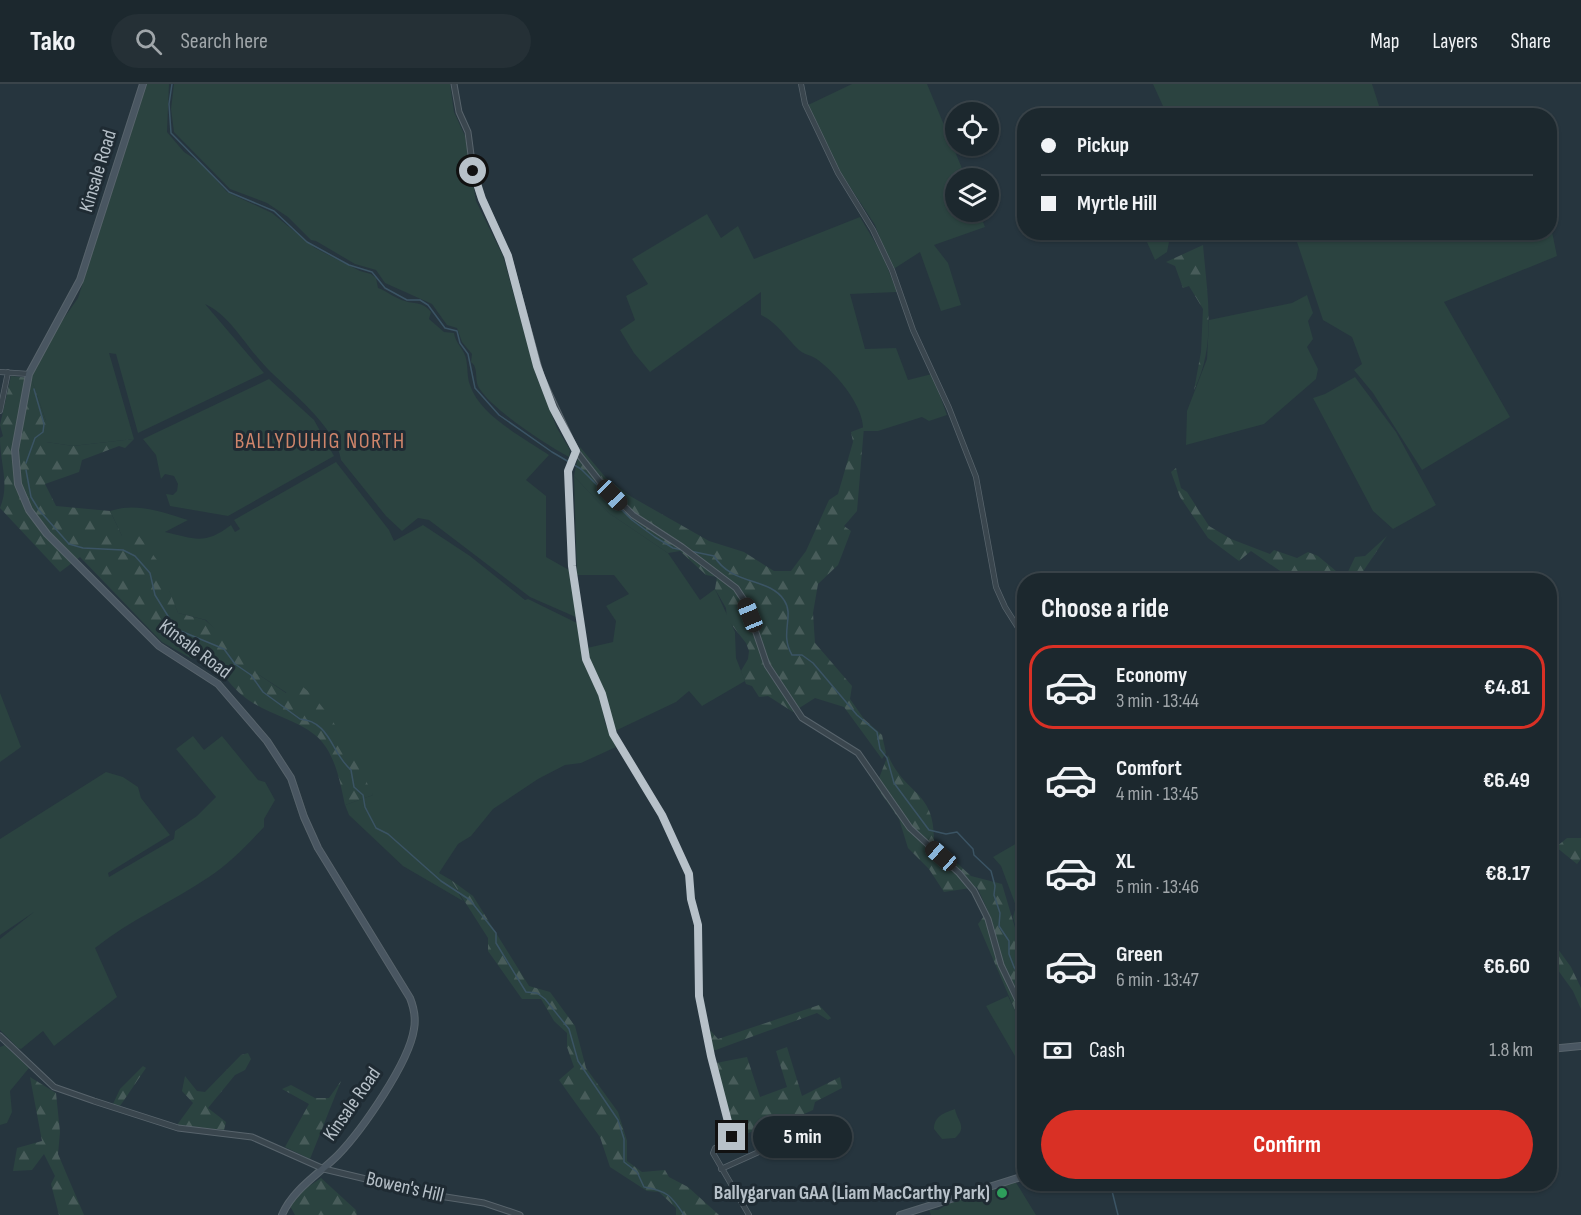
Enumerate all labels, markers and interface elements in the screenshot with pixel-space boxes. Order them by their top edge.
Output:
search box [111,14,531,68]
text: Tako [30,25,75,58]
icon: search [132,25,165,58]
text: Search here [180,28,268,55]
text: Map [1370,29,1399,54]
text: Layers [1432,29,1478,54]
text: Share [1511,29,1551,54]
map controls [945,102,999,222]
button: locate [945,102,999,156]
street label: Kinsale Road [74,127,122,215]
text: Pickup [1077,132,1129,159]
route start [459,157,486,184]
button: layers [945,168,999,222]
text: Myrtle Hill [1077,190,1157,217]
district label: BALLYDUHIG NORTH [234,428,406,455]
car [593,476,631,514]
text: Choose a ride [1041,593,1169,625]
car [735,595,765,635]
street label: Kinsale Road [154,614,236,684]
icon: car [1044,660,1098,714]
text: Economy [1116,662,1187,689]
text: €4.81 [1484,674,1530,701]
text: 3 min · 13:44 [1116,689,1199,713]
icon: car [1044,753,1098,807]
text: Comfort [1116,755,1182,782]
text: €6.49 [1483,767,1530,794]
text: 4 min · 13:45 [1116,782,1199,806]
car [922,837,960,875]
icon: car [1044,846,1098,900]
text: XL [1116,848,1135,875]
text: €8.17 [1485,860,1530,887]
text: 5 min · 13:46 [1116,875,1199,899]
icon: car [1044,939,1098,993]
text: Green [1116,941,1163,968]
text: €6.60 [1483,953,1530,980]
text: 6 min · 13:47 [1116,968,1199,992]
icon: cash [1041,1034,1074,1067]
text: Cash [1089,1037,1125,1064]
text: 1.8 km [1489,1038,1533,1062]
street label: Kinsale Road [318,1063,386,1145]
button: Confirm [1041,1110,1533,1179]
callout: 5 min [753,1116,852,1158]
route end [718,1123,745,1150]
text: 5 min [783,1125,822,1149]
street label: Bowen's Hill [364,1166,446,1208]
place label: Ballygarvan GAA (Liam MacCarthy Park) [714,1181,990,1205]
marker: Ballygarvan GAA (Liam MacCarthy Park) [995,1186,1009,1200]

